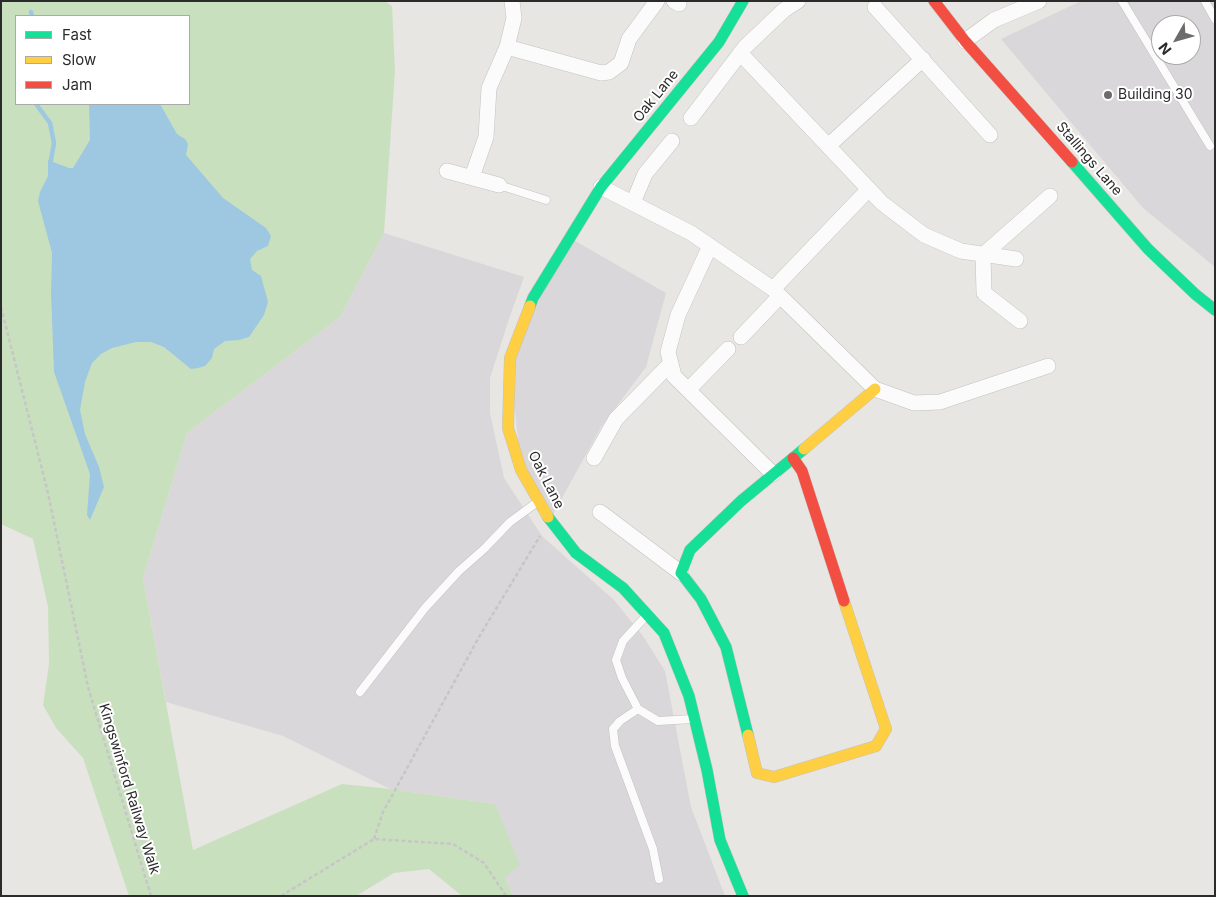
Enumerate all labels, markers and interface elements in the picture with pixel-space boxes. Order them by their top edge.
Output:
legend [15,15,190,105]
north arrow [1151,15,1201,65]
text: Fast [62,25,92,44]
text: N [1155,39,1175,58]
text: Slow [62,50,96,69]
street label: Oak Lane [630,66,682,126]
text: Jam [62,75,92,94]
place label: Building 30 [1118,87,1192,103]
marker: Building 30 [1102,89,1114,101]
street label: Stallings Lane [1052,119,1126,199]
street label: Oak Lane [524,448,568,512]
street label: Kingswinford Railway Walk [95,702,163,876]

